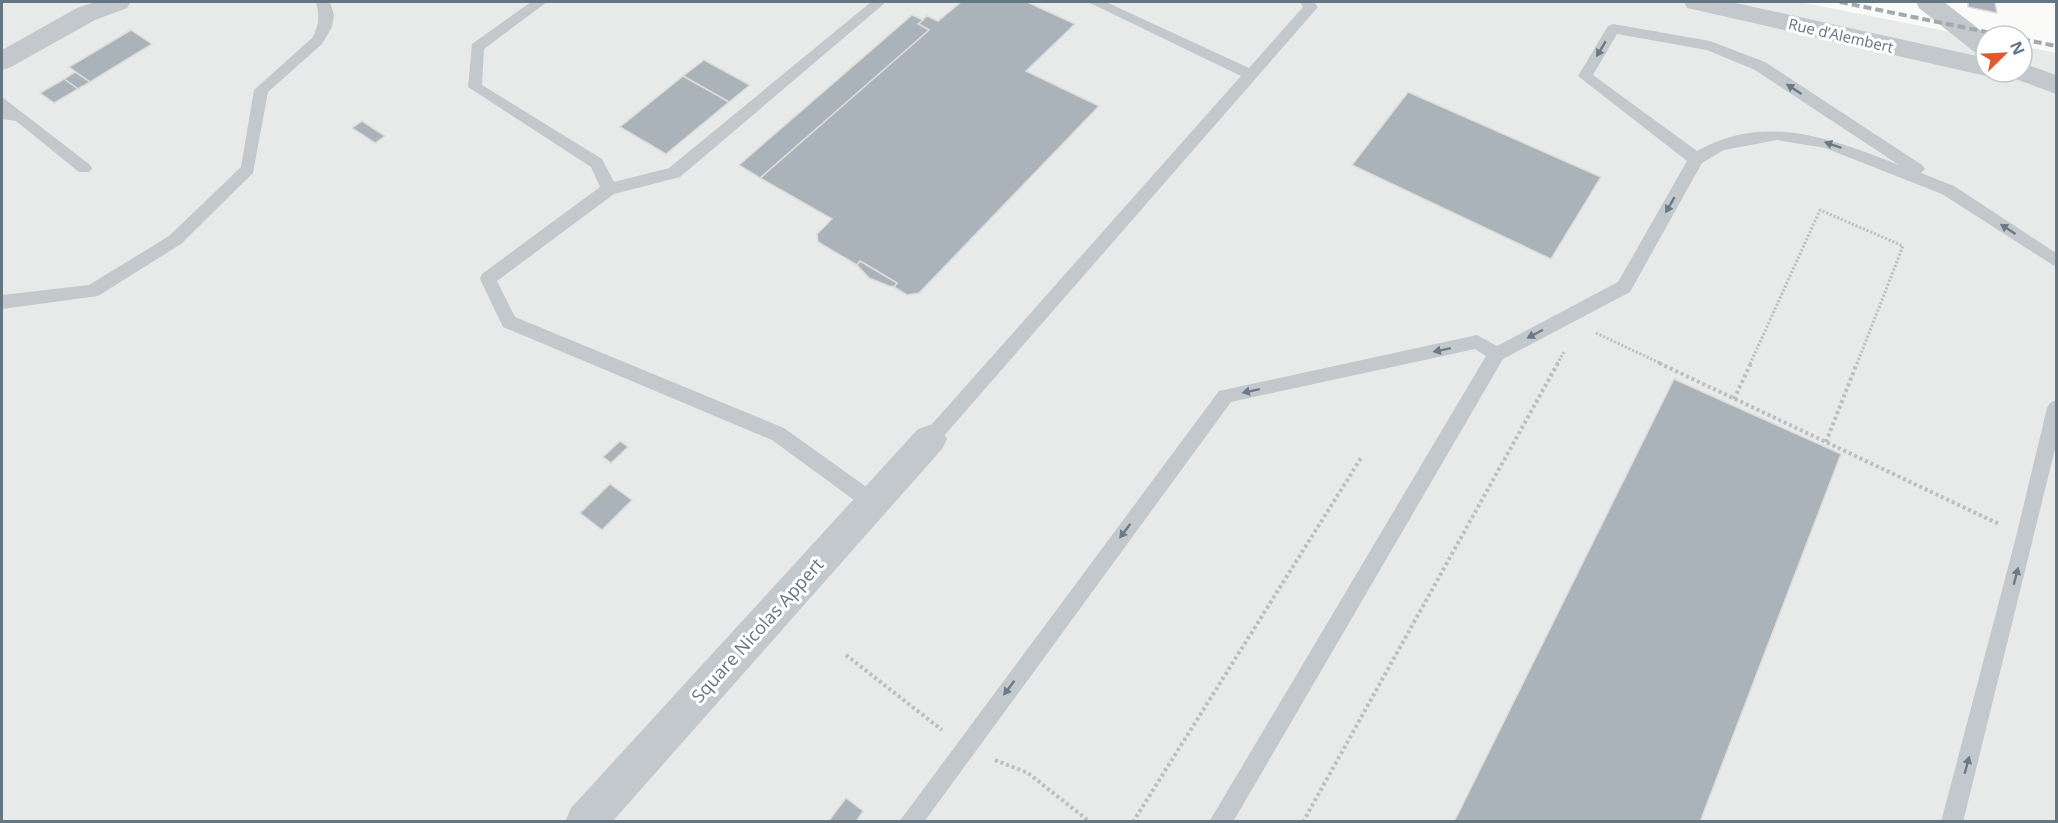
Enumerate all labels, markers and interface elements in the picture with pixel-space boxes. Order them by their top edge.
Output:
street label: Rue d’Alembert [1787,13,1895,57]
north arrow [1974,24,2034,84]
text: N [2005,37,2030,58]
one-way arrow [1596,41,1606,58]
one-way arrow [1786,84,1802,95]
one-way arrow [1824,140,1842,150]
one-way arrow [1665,197,1675,214]
one-way arrow [2000,223,2016,235]
one-way arrow [1526,329,1543,339]
one-way arrow [1432,346,1451,355]
one-way arrow [1242,386,1261,396]
one-way arrow [1119,523,1131,539]
street label: Square Nicolas Appert [686,553,828,707]
one-way arrow [2012,567,2022,585]
one-way arrow [1003,679,1015,695]
one-way arrow [1963,756,1972,774]

